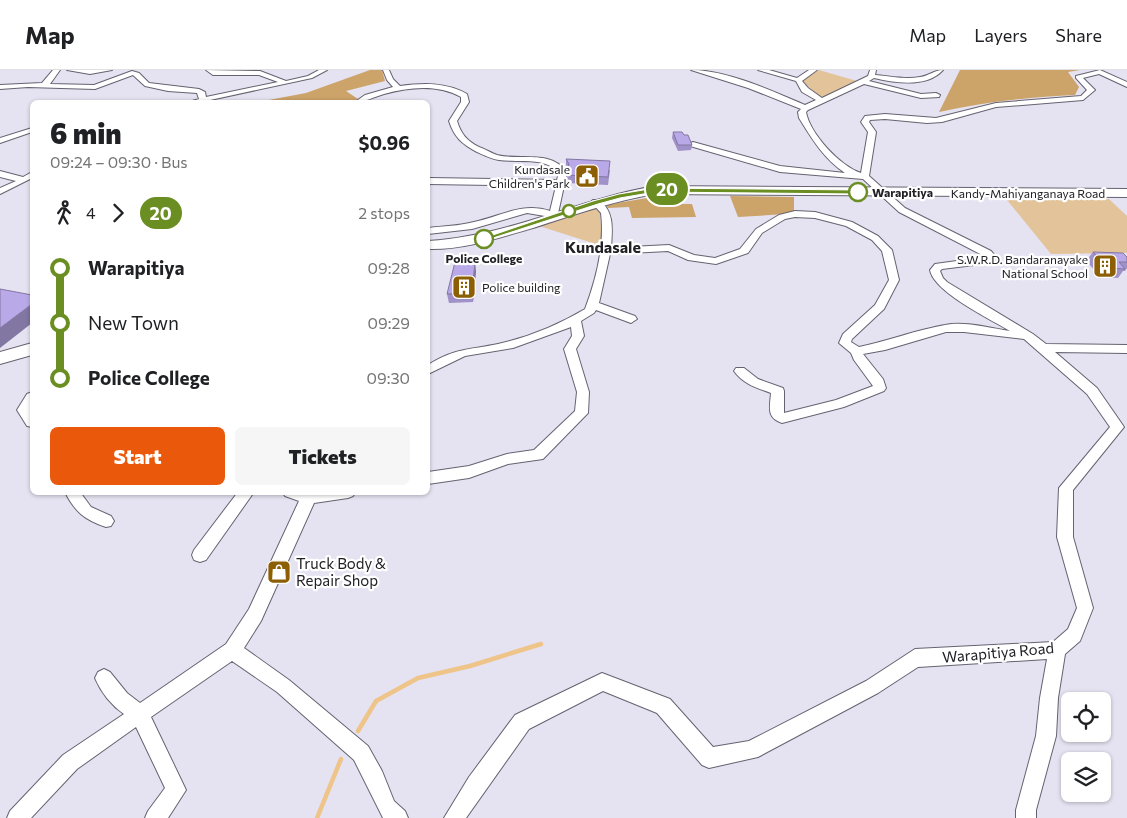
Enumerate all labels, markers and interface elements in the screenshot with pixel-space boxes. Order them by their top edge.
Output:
text: Map [25,20,75,49]
text: Map [909,24,946,46]
text: Layers [974,24,1027,46]
text: Share [1055,24,1102,46]
text: 6 min [50,116,122,150]
text: $0.96 [359,131,410,154]
text: 09:24 – 09:30 · Bus [50,152,188,171]
place label: Kundasale Children's Park [489,162,570,190]
public building icon: Kundasale Children's Park [574,163,600,189]
line badge: 20 [644,173,690,205]
text: 20 [656,178,678,200]
marker: Warapitiya [848,182,868,202]
place label: Warapitiya [872,185,933,199]
street label: Kandy-Mahiyanganaya Road [951,186,1105,200]
icon: walk [50,199,78,227]
icon: forward [104,199,132,227]
text: 20 [150,202,172,224]
text: 4 [86,203,96,222]
text: 2 stops [358,203,410,222]
unlabelled marker [562,204,576,218]
marker: Police College [474,229,494,249]
district label: Kundasale [565,237,641,256]
place label: Police College [446,251,522,265]
place label: S.W.R.D. Bandaranayake National School [957,252,1088,280]
building icon: S.W.R.D. Bandaranayake National School [1092,253,1118,279]
text: Warapitiya [88,256,185,279]
text: 09:28 [368,258,410,277]
building icon: Police building [451,274,477,300]
place label: Police building [482,280,561,294]
text: New Town [88,311,179,334]
text: 09:29 [368,313,410,332]
text: Police College [88,366,210,389]
text: 09:30 [367,368,410,387]
button: Start [50,427,225,485]
button: Tickets [235,427,410,485]
place label: Truck Body & Repair Shop [296,554,386,589]
shop icon: Truck Body & Repair Shop [266,559,292,585]
street label: Warapitiya Road [941,638,1055,666]
map controls [1061,692,1111,802]
button: locate [1061,692,1111,742]
button: layers [1061,752,1111,802]

